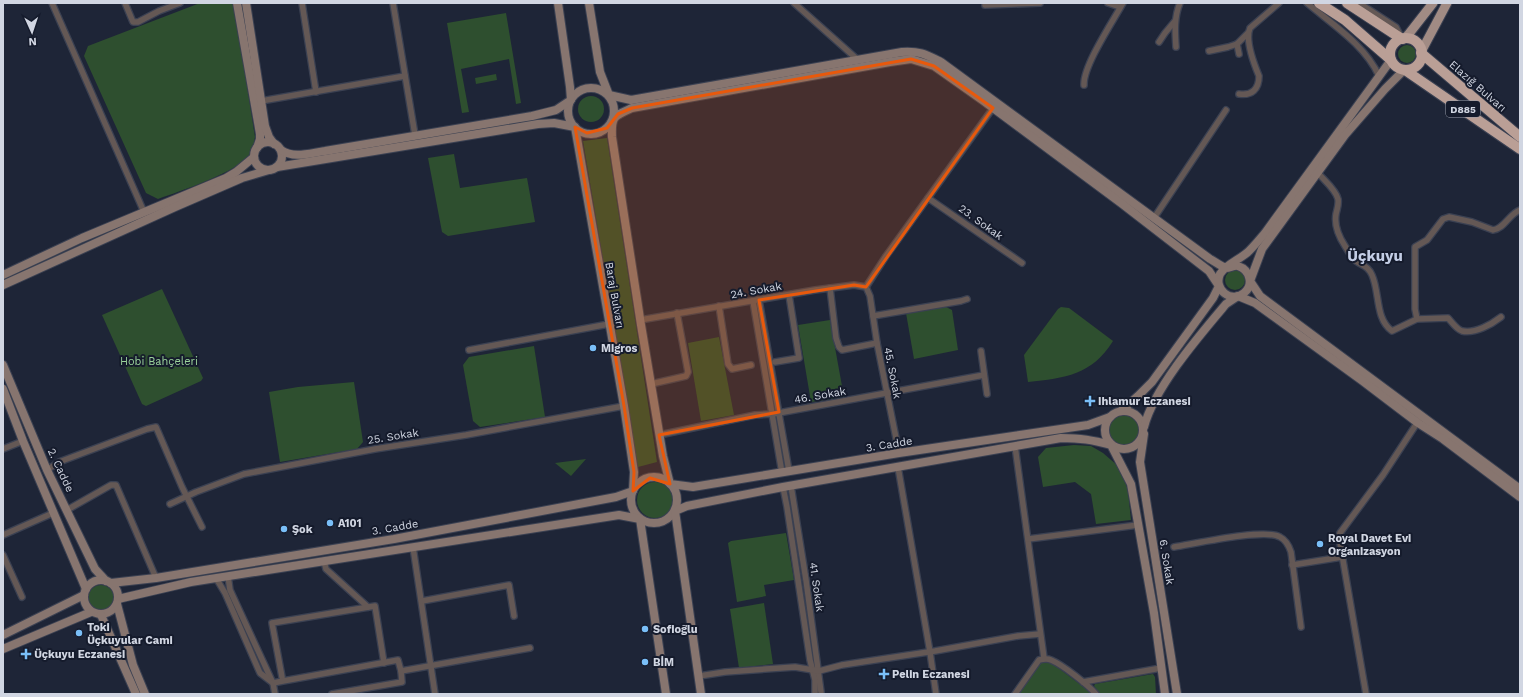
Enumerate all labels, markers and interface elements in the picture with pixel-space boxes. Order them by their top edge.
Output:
north arrow [12,12,52,52]
text: N [28,35,37,48]
street label: Elazığ Bulvarı [1446,58,1509,115]
road number: D885 [1446,101,1480,117]
street label: 23. Sokak [956,202,1005,243]
district label: Üçkuyu [1347,247,1403,265]
street label: Baraj Bulvarı [602,261,627,329]
street label: 24. Sokak [730,280,783,301]
place label: Migros [601,342,638,355]
marker: Migros [588,343,598,353]
street label: 45. Sokak [881,346,904,400]
park label: Hobi Bahçeleri [120,355,198,368]
street label: 46. Sokak [793,385,847,406]
place label: Ihlamur Eczanesi [1098,395,1191,408]
marker: Ihlamur Eczanesi [1085,396,1095,406]
street label: 25. Sokak [367,426,420,447]
street label: 3. Cadde [865,434,913,455]
street label: 2. Cadde [45,446,76,494]
place label: A101 [338,517,361,530]
street label: 3. Cadde [371,517,419,538]
marker: A101 [325,518,335,528]
place label: Şok [292,523,313,536]
marker: Şok [279,524,289,534]
place label: Royal Davet Evi Organizasyon [1328,532,1411,558]
street label: 6. Sokak [1157,539,1176,586]
marker: Royal Davet Evi Organizasyon [1315,539,1325,549]
street label: 41. Sokak [807,562,826,613]
place label: Toki Üçkuyular Cami [87,621,173,647]
place label: Sofioğlu [653,623,698,636]
marker: Sofioğlu [640,624,650,634]
marker: Toki Üçkuyular Cami [74,628,84,638]
place label: Üçkuyu Eczanesi [34,648,125,661]
marker: Üçkuyu Eczanesi [21,649,31,659]
place label: BİM [653,656,674,669]
marker: BİM [640,657,650,667]
place label: Pelin Eczanesi [892,668,970,681]
marker: Pelin Eczanesi [879,669,889,679]

